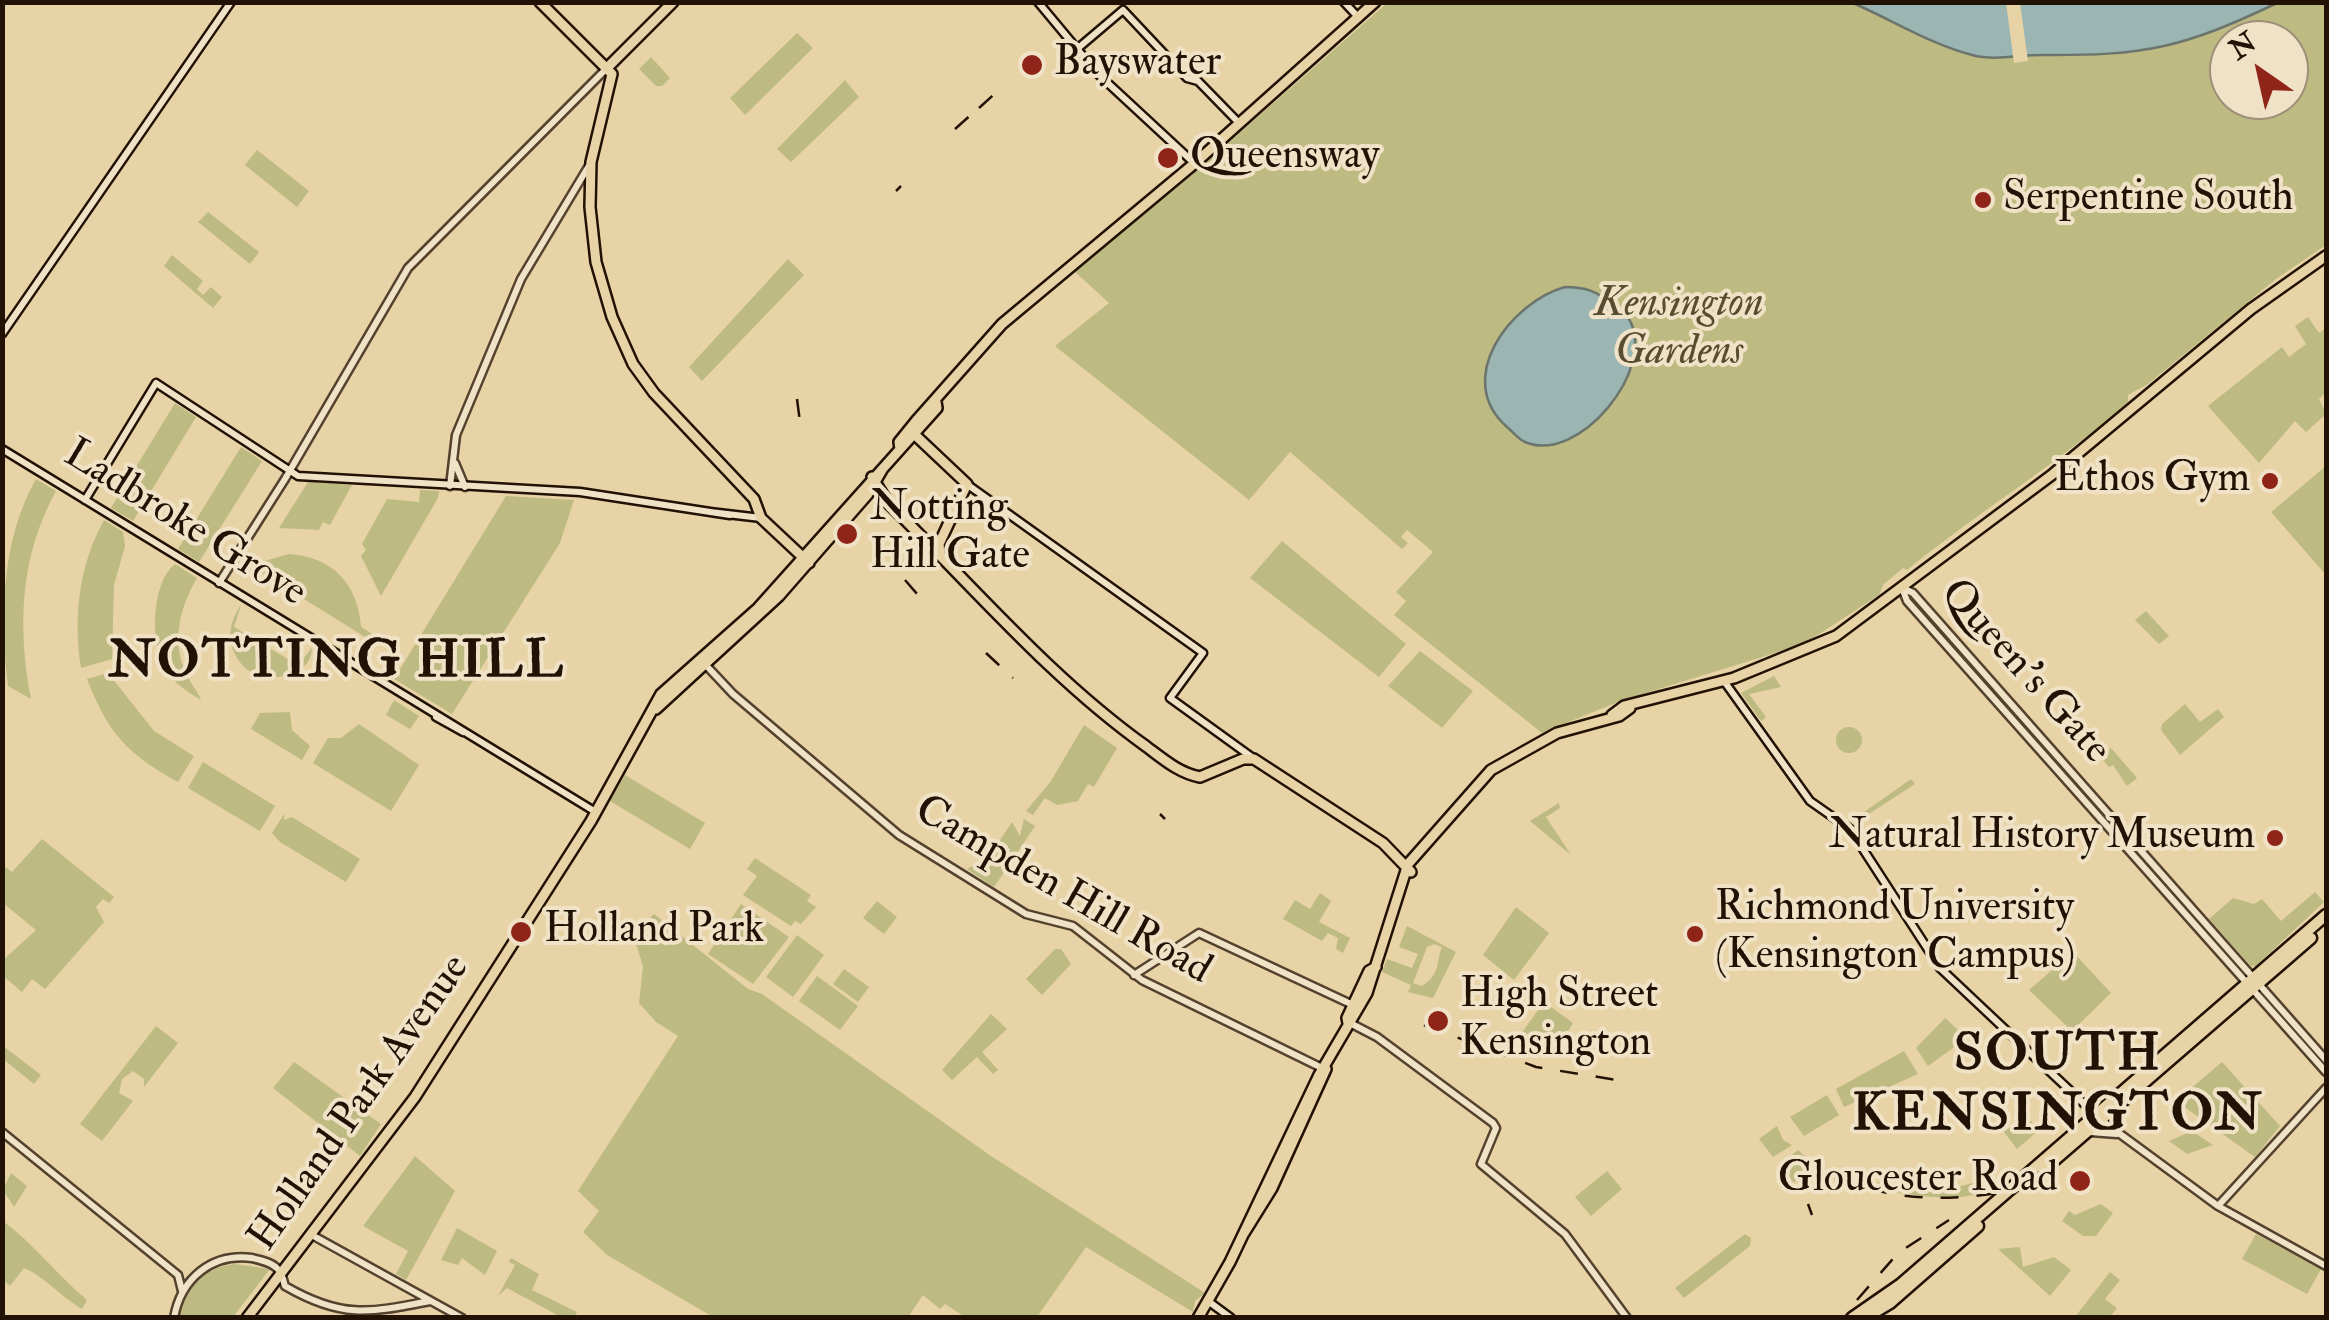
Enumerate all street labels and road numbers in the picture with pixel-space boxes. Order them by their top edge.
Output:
street label: Ladbroke Grove [54,430,314,620]
street label: Queen's Gate [1928,570,2120,776]
street label: Campden Hill Road [905,787,1219,997]
street label: Holland Park Avenue [240,946,482,1262]

